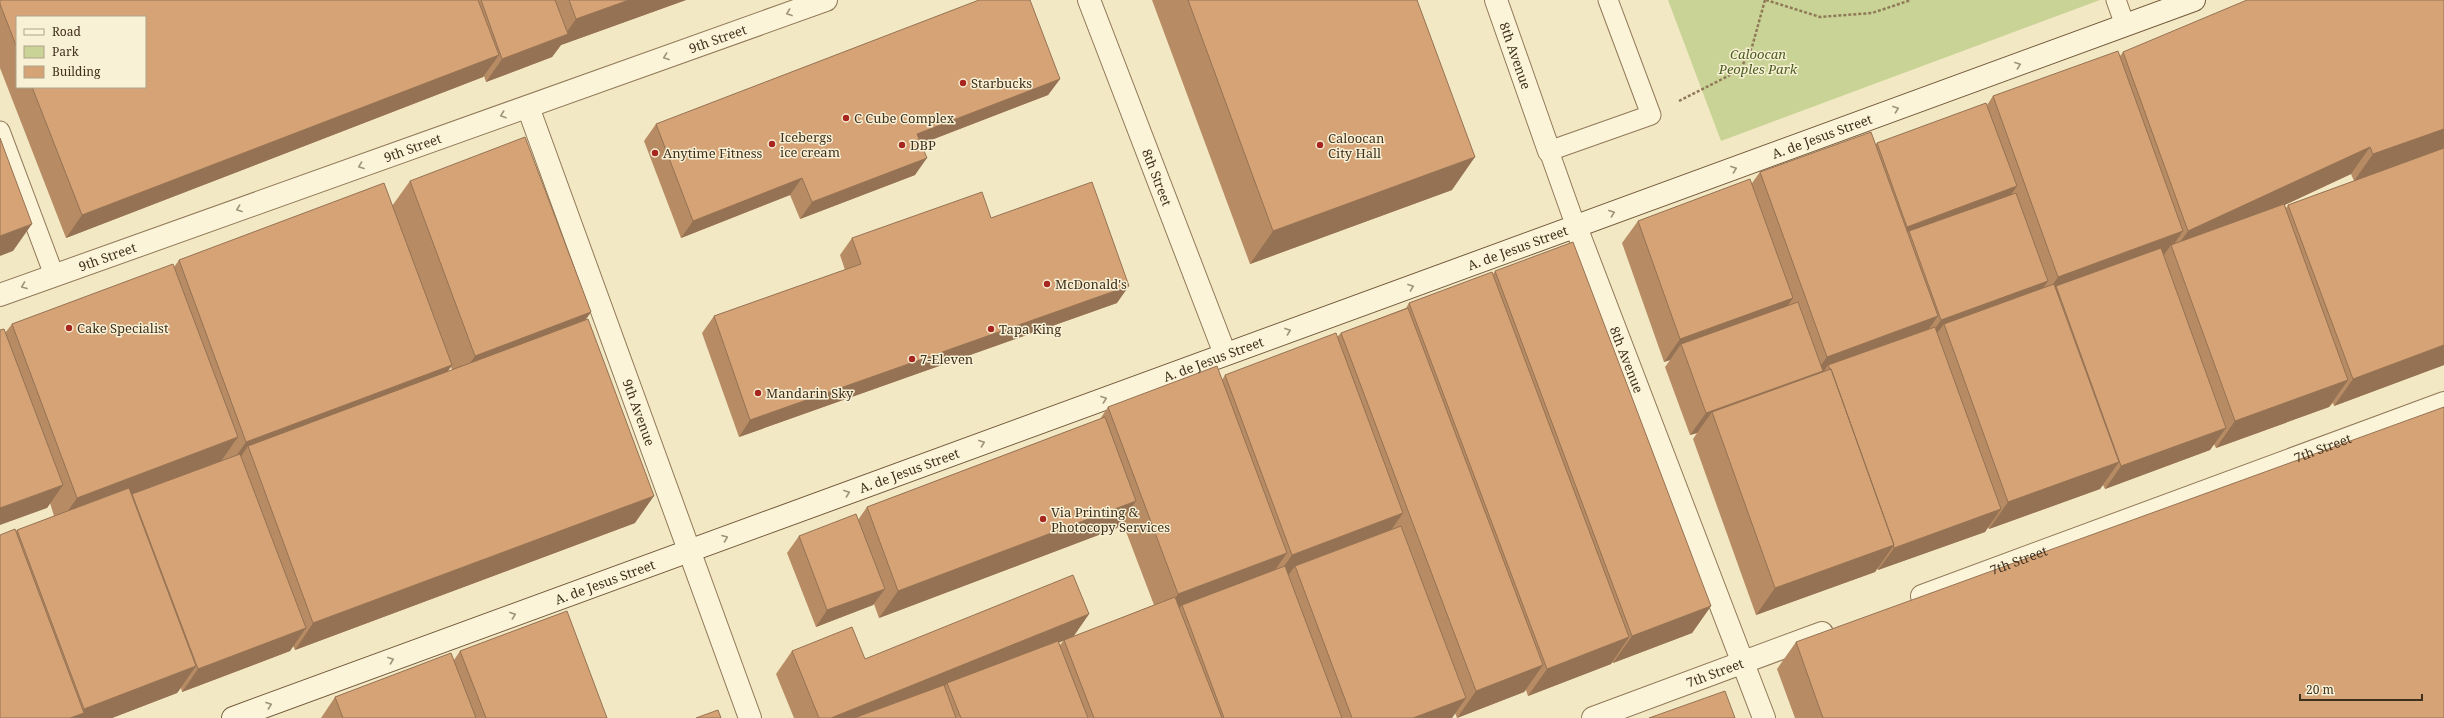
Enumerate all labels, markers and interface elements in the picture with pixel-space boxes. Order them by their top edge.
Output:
one-way arrow [786,8,793,17]
legend [16,16,146,88]
street label: 9th Street [686,20,749,57]
street label: 8th Avenue [1495,20,1536,92]
text: Road [52,23,82,40]
text: Park [52,43,80,60]
park label: Caloocan Peoples Park [1718,45,1798,78]
one-way arrow [663,52,670,60]
one-way arrow [2014,61,2021,69]
text: Building [52,63,101,80]
place label: Starbucks [971,74,1032,92]
marker: Starbucks [958,78,968,88]
one-way arrow [1892,106,1899,114]
place label: C Cube Complex [854,109,955,127]
street label: A. de Jesus Street [1769,110,1875,163]
one-way arrow [499,111,506,119]
marker: C Cube Complex [841,113,851,123]
place label: Icebergs ice cream [780,128,840,161]
street label: 9th Street [381,129,444,166]
place label: Caloocan City Hall [1328,129,1385,162]
place label: DBP [910,136,936,154]
marker: Icebergs ice cream [767,139,777,149]
marker: DBP [897,140,907,150]
marker: Caloocan City Hall [1315,140,1325,150]
place label: Anytime Fitness [663,144,763,162]
street label: 8th Street [1138,146,1176,209]
marker: Anytime Fitness [650,148,660,158]
one-way arrow [358,161,365,169]
one-way arrow [1731,165,1738,173]
one-way arrow [235,204,242,213]
one-way arrow [1609,210,1616,218]
street label: A. de Jesus Street [1465,221,1571,274]
street label: 9th Street [76,238,139,275]
place label: McDonald's [1055,275,1127,293]
marker: McDonald's [1042,279,1052,289]
one-way arrow [21,282,28,290]
one-way arrow [1407,283,1414,291]
place label: Cake Specialist [77,319,169,337]
place label: Tapa King [999,320,1061,338]
marker: Cake Specialist [64,323,74,333]
marker: Tapa King [986,324,996,334]
street label: 8th Avenue [1606,324,1648,396]
one-way arrow [1285,327,1292,336]
street label: A. de Jesus Street [1161,332,1266,386]
place label: 7-Eleven [920,350,974,368]
marker: 7-Eleven [907,354,917,364]
street label: 9th Avenue [619,376,659,448]
place label: Mandarin Sky [766,384,854,402]
marker: Mandarin Sky [753,388,763,398]
one-way arrow [1101,395,1108,403]
street label: 7th Street [2291,429,2354,467]
one-way arrow [978,440,985,448]
street label: A. de Jesus Street [856,444,962,497]
one-way arrow [843,490,850,498]
place label: Via Printing & Photocopy Services [1051,503,1170,536]
marker: Via Printing & Photocopy Services [1038,514,1048,524]
one-way arrow [721,535,728,543]
street label: 7th Street [1987,541,2050,579]
street label: A. de Jesus Street [552,555,658,608]
one-way arrow [510,612,517,620]
street label: 7th Street [1684,654,1746,692]
one-way arrow [388,656,395,664]
scale bar [2300,676,2422,702]
text: 20 m [2306,681,2334,698]
one-way arrow [266,701,273,709]

